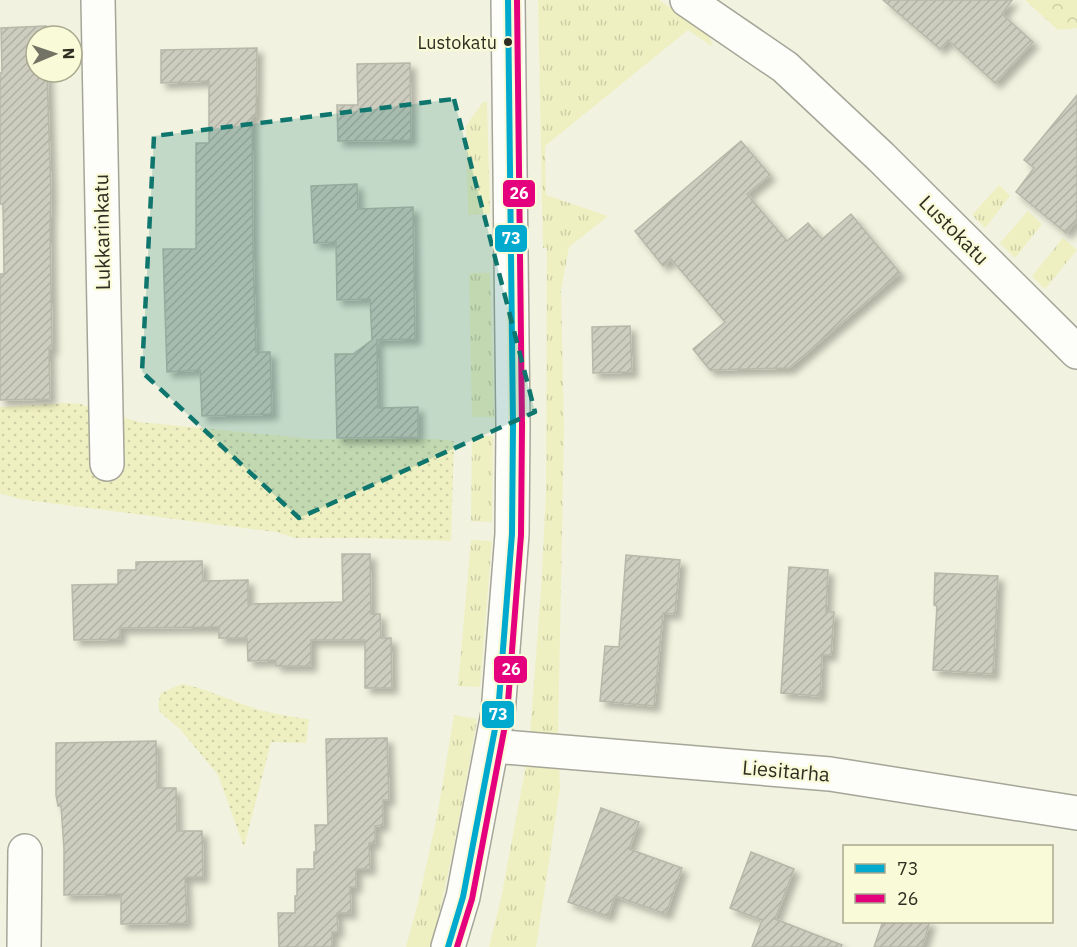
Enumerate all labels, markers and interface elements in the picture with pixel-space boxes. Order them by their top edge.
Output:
north arrow [24,24,84,84]
place label: Lustokatu [417,31,497,54]
marker: Lustokatu [502,36,514,48]
text: N [59,47,79,60]
street label: Lukkarinkatu [87,174,116,290]
line badge: 26 [502,179,536,208]
text: 26 [509,183,529,203]
street label: Lustokatu [914,189,995,270]
line badge: 73 [494,224,528,253]
text: 73 [501,228,521,248]
line badge: 26 [493,655,528,684]
text: 26 [501,659,521,679]
line badge: 73 [481,700,515,729]
text: 73 [488,704,508,724]
street label: Liesitarha [741,753,831,788]
legend [843,845,1053,923]
text: 73 [897,857,919,880]
text: 26 [897,887,919,910]

